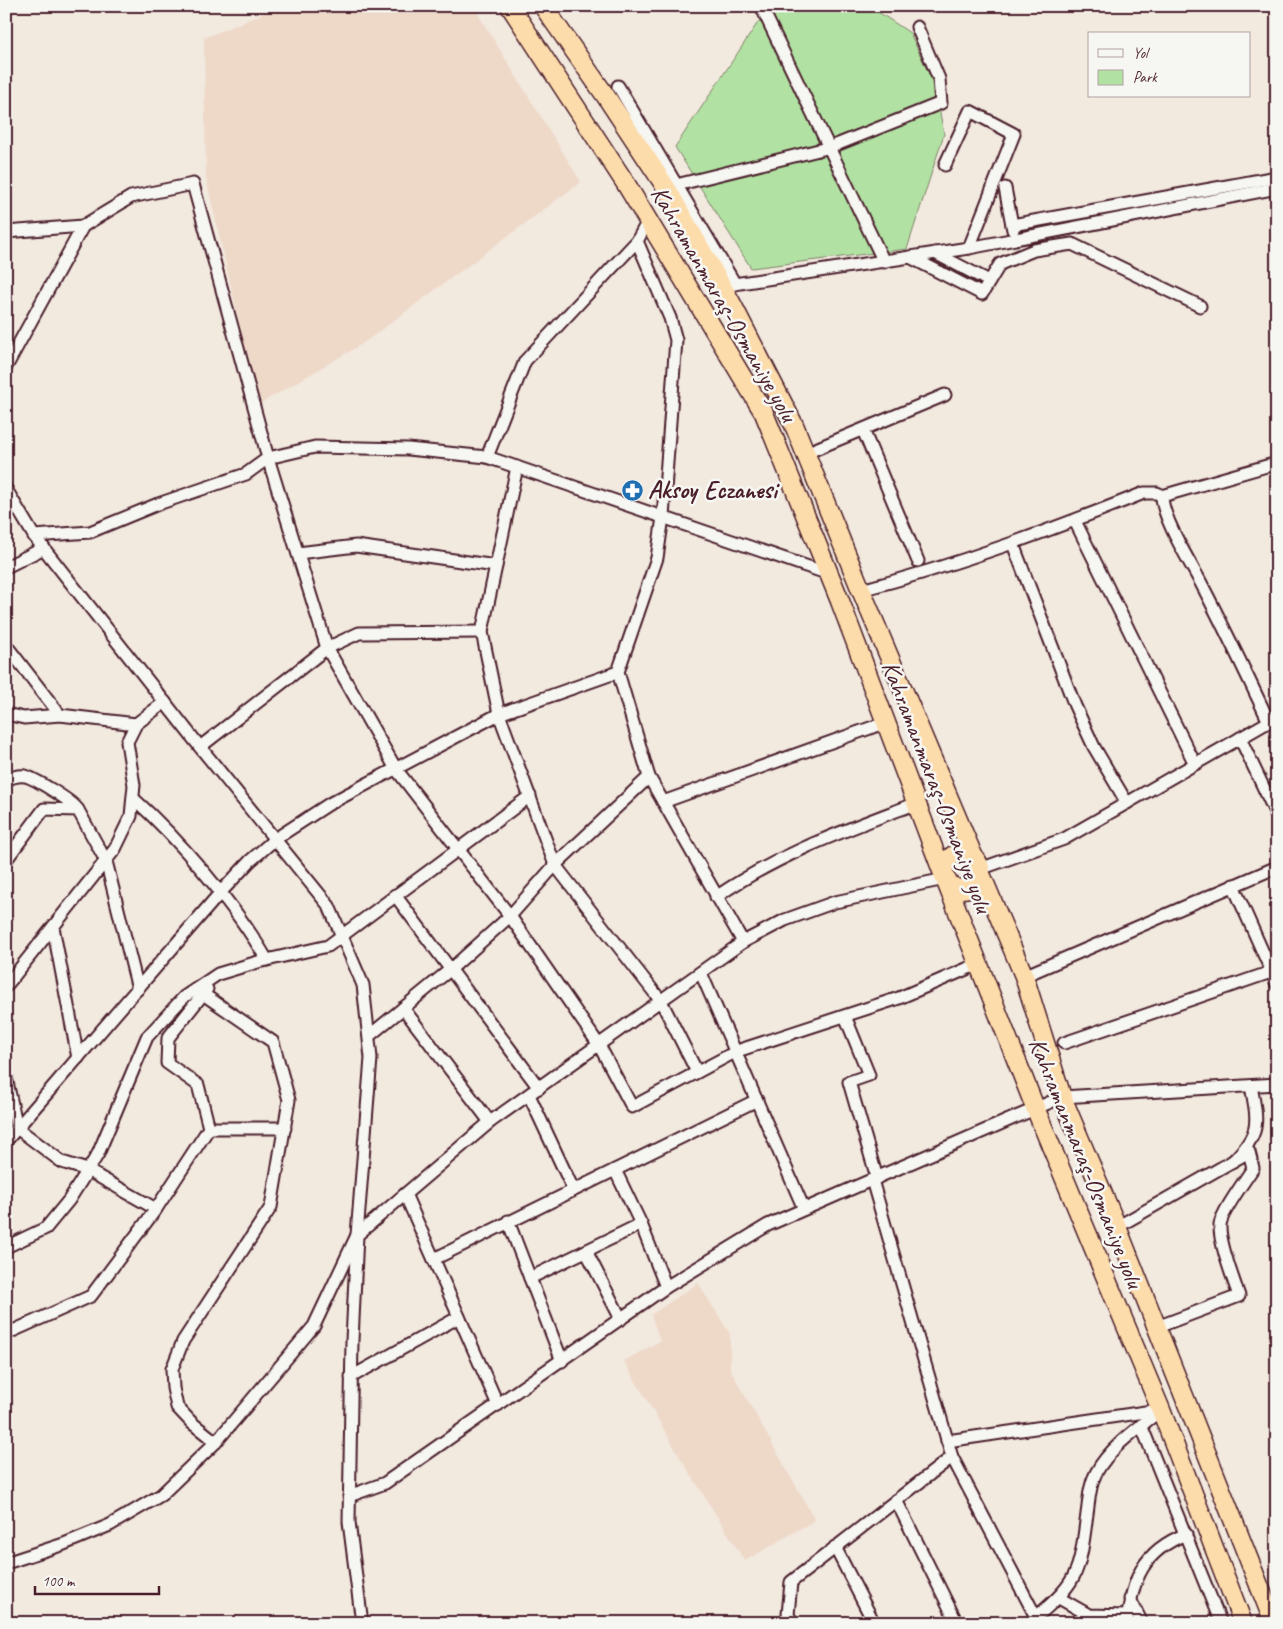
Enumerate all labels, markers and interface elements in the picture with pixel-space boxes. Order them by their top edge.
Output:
legend [1088,32,1250,98]
text: Yol [1133,44,1150,63]
text: Park [1133,68,1158,87]
street label: Kahramanmaraş-Osmaniye yolu [643,180,806,429]
place label: Aksoy Eczanesi [648,474,780,506]
pharmacy icon: Aksoy Eczanesi [620,478,644,502]
street label: Kahramanmaraş-Osmaniye yolu [874,657,1000,919]
street label: Kahramanmaraş-Osmaniye yolu [1021,1033,1152,1295]
scale bar [35,1564,159,1596]
text: 100 m [42,1572,76,1591]

